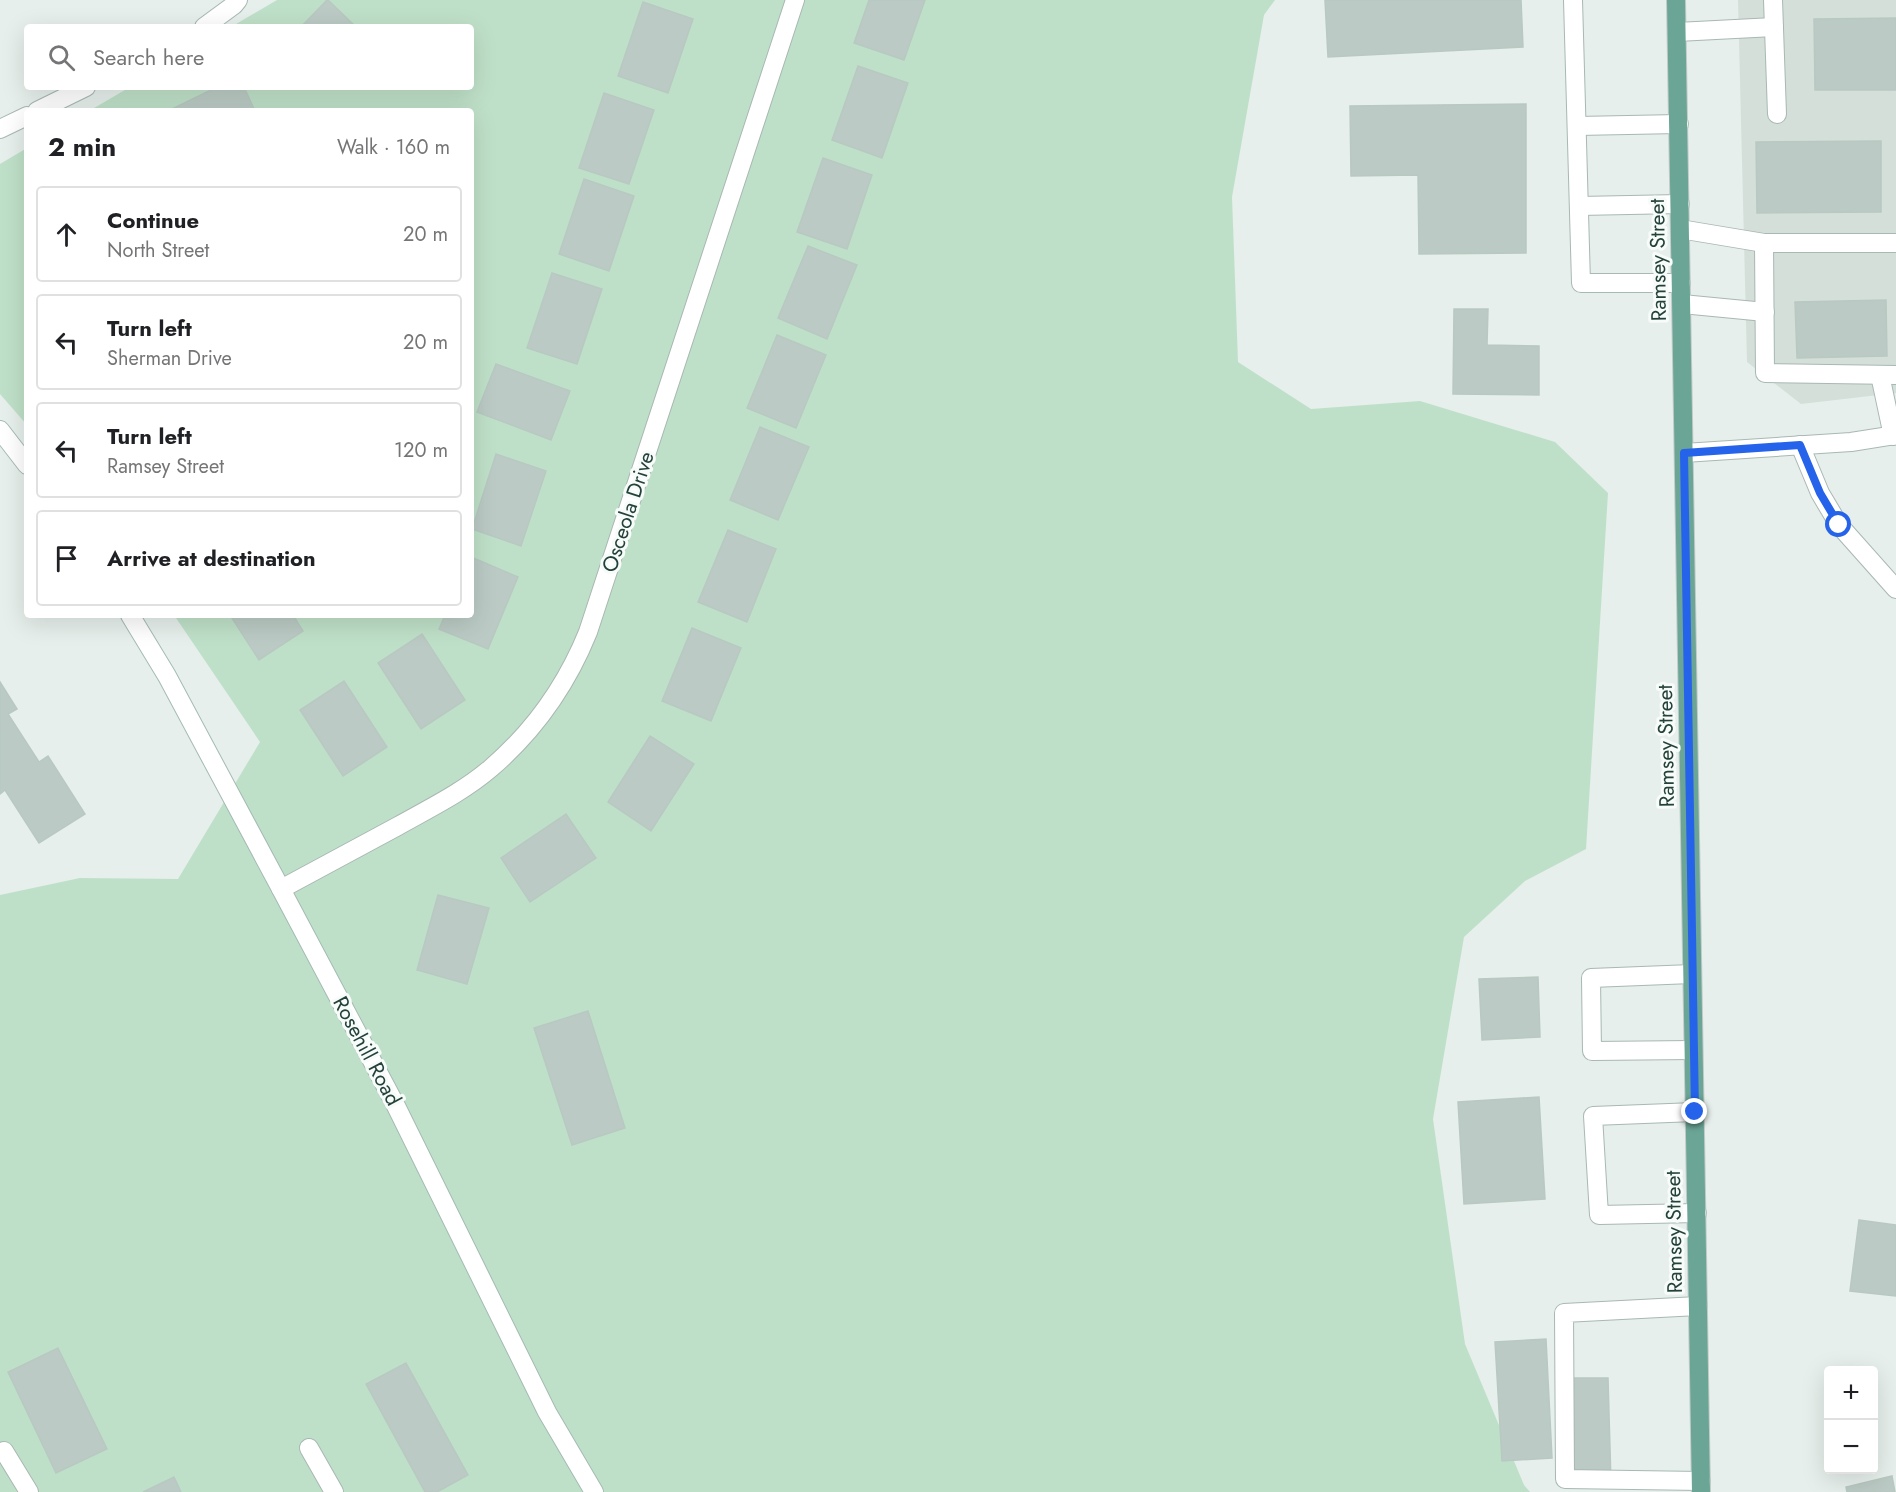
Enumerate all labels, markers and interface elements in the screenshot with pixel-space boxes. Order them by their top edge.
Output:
search box [24,24,474,90]
icon: search [45,41,78,74]
text: Search here [93,41,204,73]
text: 2 min [48,128,116,166]
text: Walk · 160 m [337,133,450,162]
street label: Ramsey Street [1642,198,1674,322]
text: Continue [107,204,199,236]
icon: ahead [50,218,83,251]
text: 20 m [403,220,448,249]
text: North Street [107,236,209,265]
text: Turn left [107,312,192,344]
icon: left [50,326,83,359]
text: 20 m [403,328,448,357]
text: Sherman Drive [107,344,232,373]
text: Turn left [107,420,192,452]
icon: left [50,434,83,467]
text: 120 m [394,436,448,465]
street label: Osceola Drive [594,448,662,576]
text: Ramsey Street [107,452,224,481]
route start [1825,511,1851,537]
icon: arrive [50,542,83,575]
text: Arrive at destination [107,542,316,574]
street label: Ramsey Street [1650,684,1682,808]
street label: Rosehill Road [326,991,408,1111]
route end [1681,1098,1707,1124]
street label: Ramsey Street [1658,1170,1690,1294]
map controls [1824,1366,1878,1474]
button: + [1824,1366,1878,1420]
button: − [1824,1420,1878,1474]

